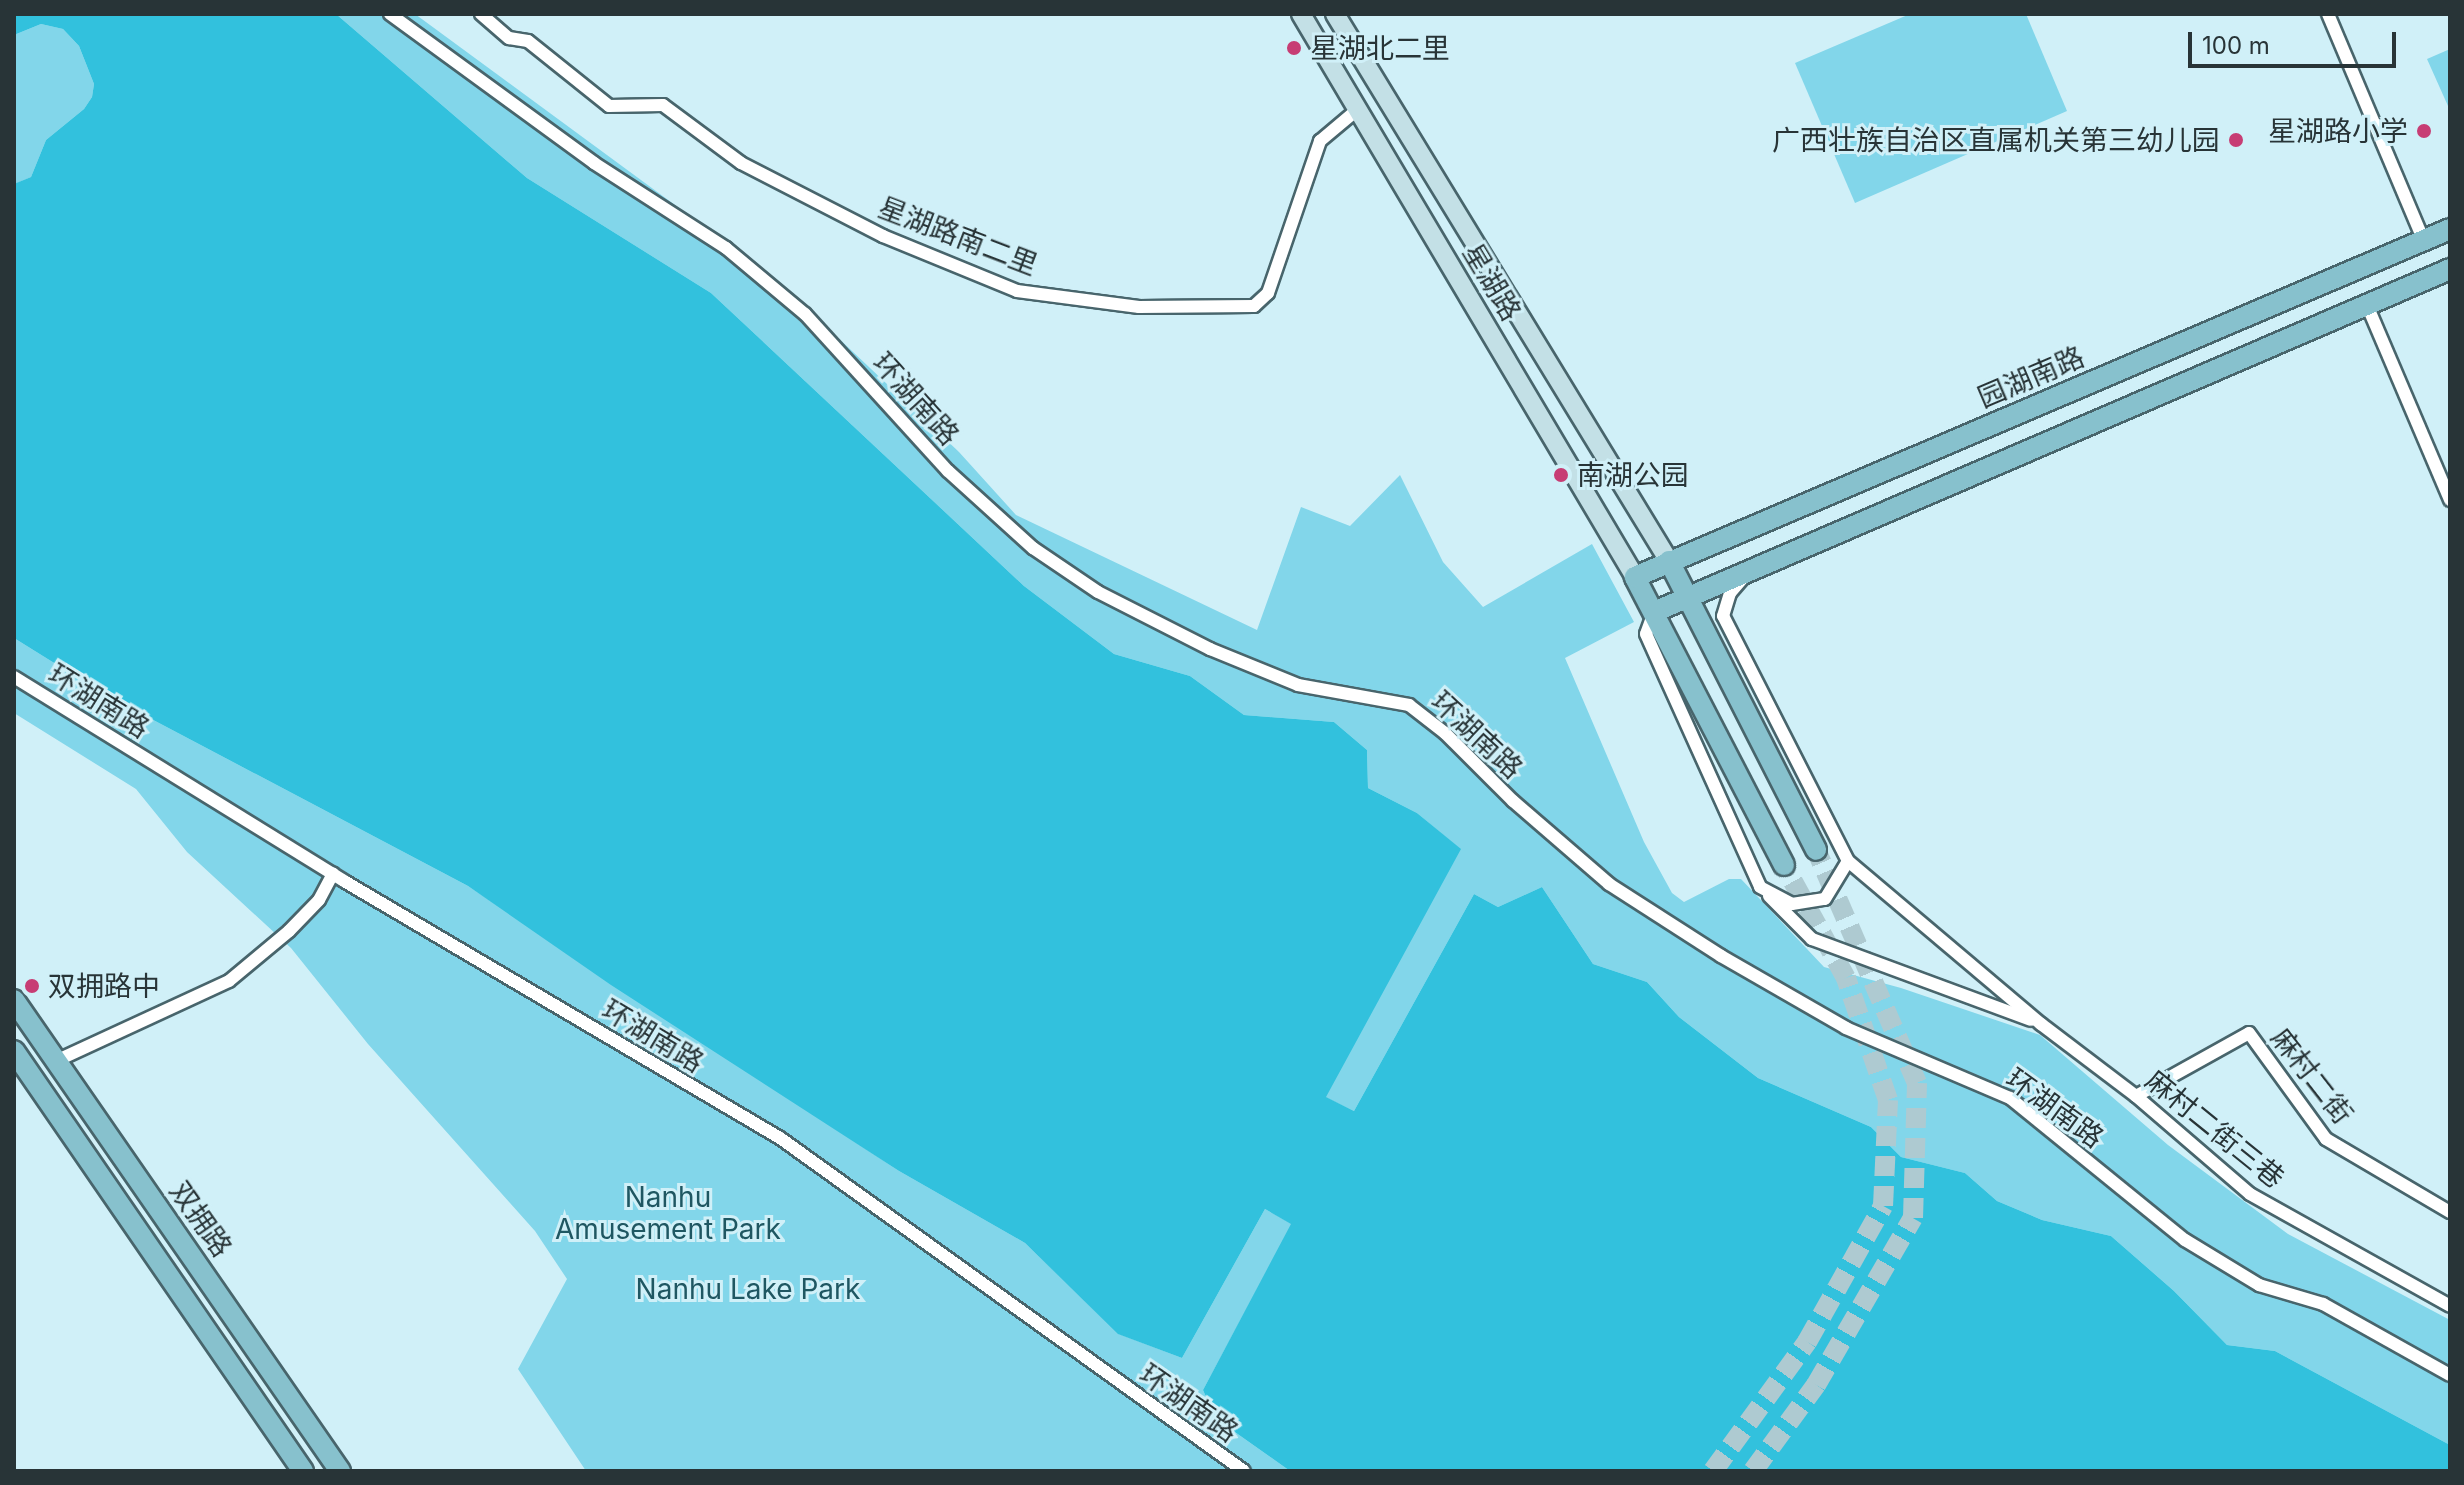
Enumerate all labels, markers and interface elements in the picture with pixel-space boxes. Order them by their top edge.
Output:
scale bar [2192,16,2400,66]
place label: 星湖北二里 [1310,31,1450,65]
text: 100 m [2202,31,2270,60]
marker: 星湖北二里 [1285,39,1303,57]
place label: 星湖路小学 [2268,114,2408,148]
marker: 星湖路小学 [2415,122,2433,140]
place label: 广西壮族自治区直属机关第三幼儿园 [1772,123,2220,157]
marker: 广西壮族自治区直属机关第三幼儿园 [2227,131,2245,149]
street label: 星湖路南二里 [874,190,1042,282]
street label: 星湖路 [1456,237,1528,327]
street label: 园湖南路 [1973,340,2089,414]
street label: 环湖南路 [866,346,966,452]
place label: 南湖公园 [1577,458,1689,492]
marker: 南湖公园 [1552,466,1570,484]
street label: 环湖南路 [43,657,155,745]
street label: 环湖南路 [1425,685,1529,785]
place label: 双拥路中 [48,969,160,1003]
marker: 双拥路中 [23,977,41,995]
street label: 环湖南路 [596,993,710,1079]
street label: 麻村二街 [2264,1022,2360,1130]
street label: 环湖南路 [2000,1061,2110,1155]
street label: 麻村二街三巷 [2139,1063,2291,1195]
street label: 双拥路 [163,1175,239,1263]
park label: Nanhu Amusement Park [555,1180,781,1246]
park label: Nanhu Lake Park [636,1272,860,1306]
street label: 环湖南路 [1133,1357,1245,1449]

